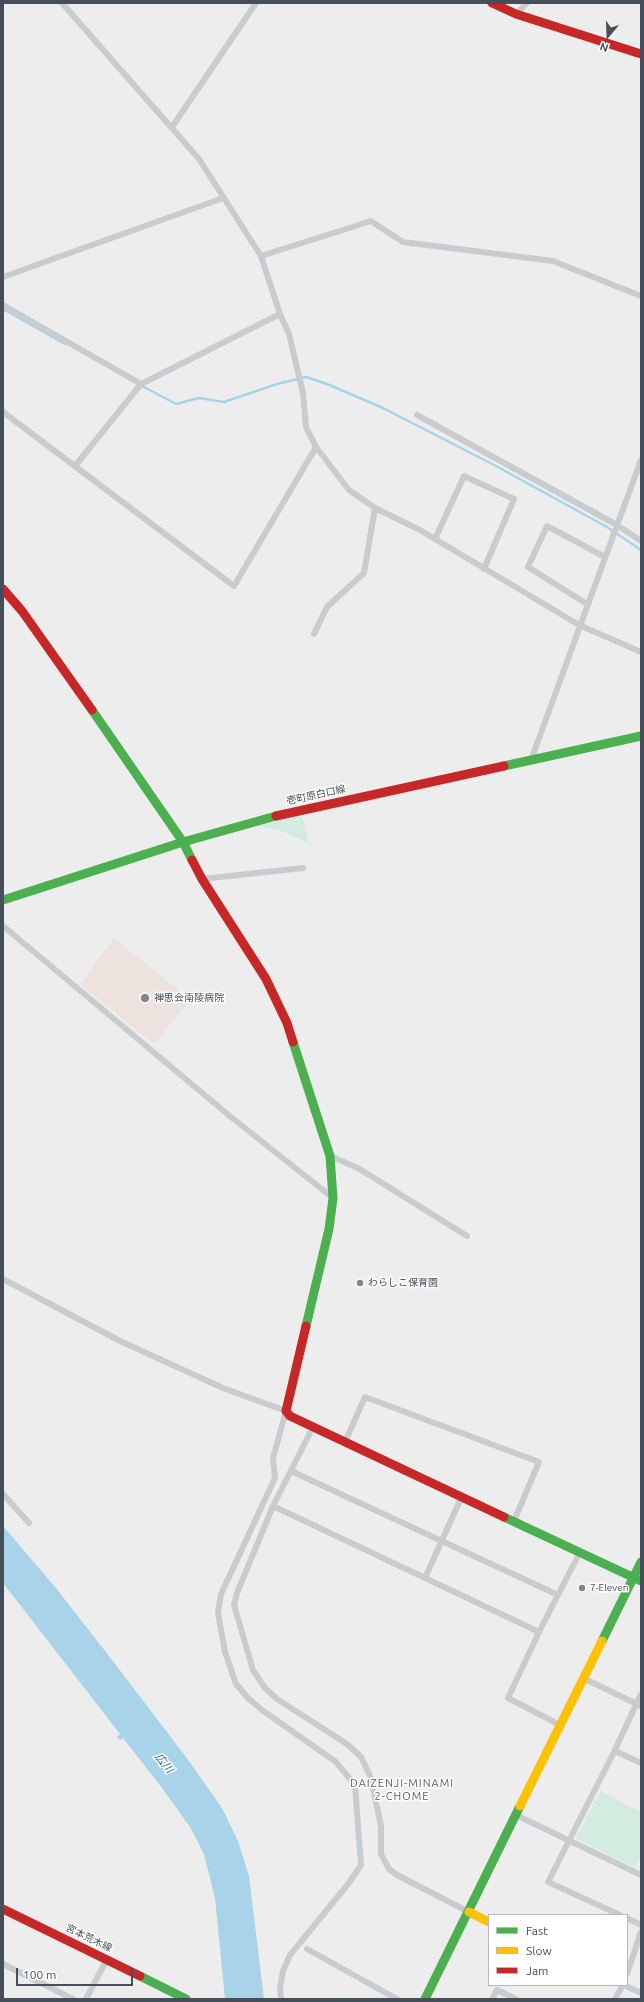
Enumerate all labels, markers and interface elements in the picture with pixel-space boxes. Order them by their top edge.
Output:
north arrow [588,16,628,56]
text: N [598,40,610,54]
street label: 壱町原白口線 [285,783,347,807]
marker: 禅思会南陵病院 [139,992,151,1004]
place label: 禅思会南陵病院 [154,992,224,1004]
place label: わらしこ保育園 [368,1277,438,1289]
marker: わらしこ保育園 [355,1278,365,1288]
place label: 7-Eleven [590,1582,628,1594]
marker: 7-Eleven [577,1583,587,1593]
water label: 広川 [152,1750,176,1776]
district label: DAIZENJI-MINAMI 2-CHOME [350,1776,454,1802]
legend [488,1914,628,1986]
street label: 宮本荒木線 [64,1922,114,1954]
text: Fast [526,1924,548,1937]
text: Slow [526,1944,552,1957]
scale bar [18,1960,135,1986]
text: Jam [526,1964,548,1977]
text: 100 m [23,1968,56,1981]

